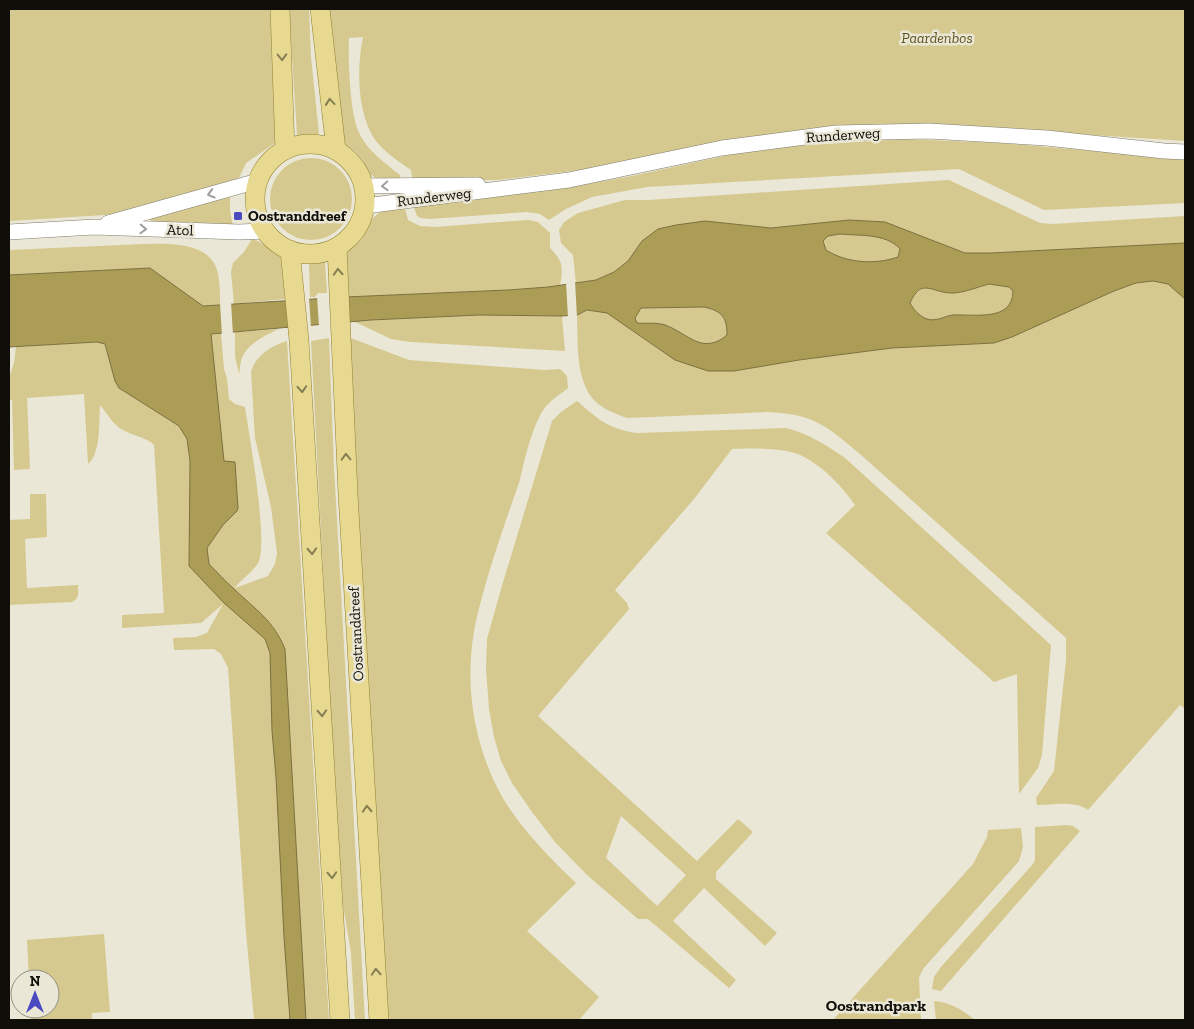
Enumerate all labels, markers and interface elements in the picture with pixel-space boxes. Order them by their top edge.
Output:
park label: Paardenbos [901,29,973,47]
one-way arrow [277,54,287,62]
one-way arrow [325,98,336,106]
street label: Runderweg [805,123,881,147]
one-way arrow [381,181,389,191]
street label: Runderweg [396,184,472,210]
one-way arrow [208,188,216,198]
place label: Oostranddreef [248,207,348,225]
marker: Oostranddreef [232,210,244,222]
street label: Atol [166,221,194,239]
one-way arrow [139,223,147,234]
one-way arrow [333,267,344,275]
one-way arrow [296,385,307,393]
one-way arrow [341,452,352,460]
one-way arrow [306,547,317,555]
street label: Oostranddreef [344,585,367,682]
one-way arrow [316,709,327,717]
one-way arrow [361,805,372,813]
one-way arrow [326,872,337,880]
one-way arrow [371,967,382,975]
north arrow [10,969,60,1019]
text: N [30,973,41,990]
district label: Oostrandpark [826,996,926,1015]

